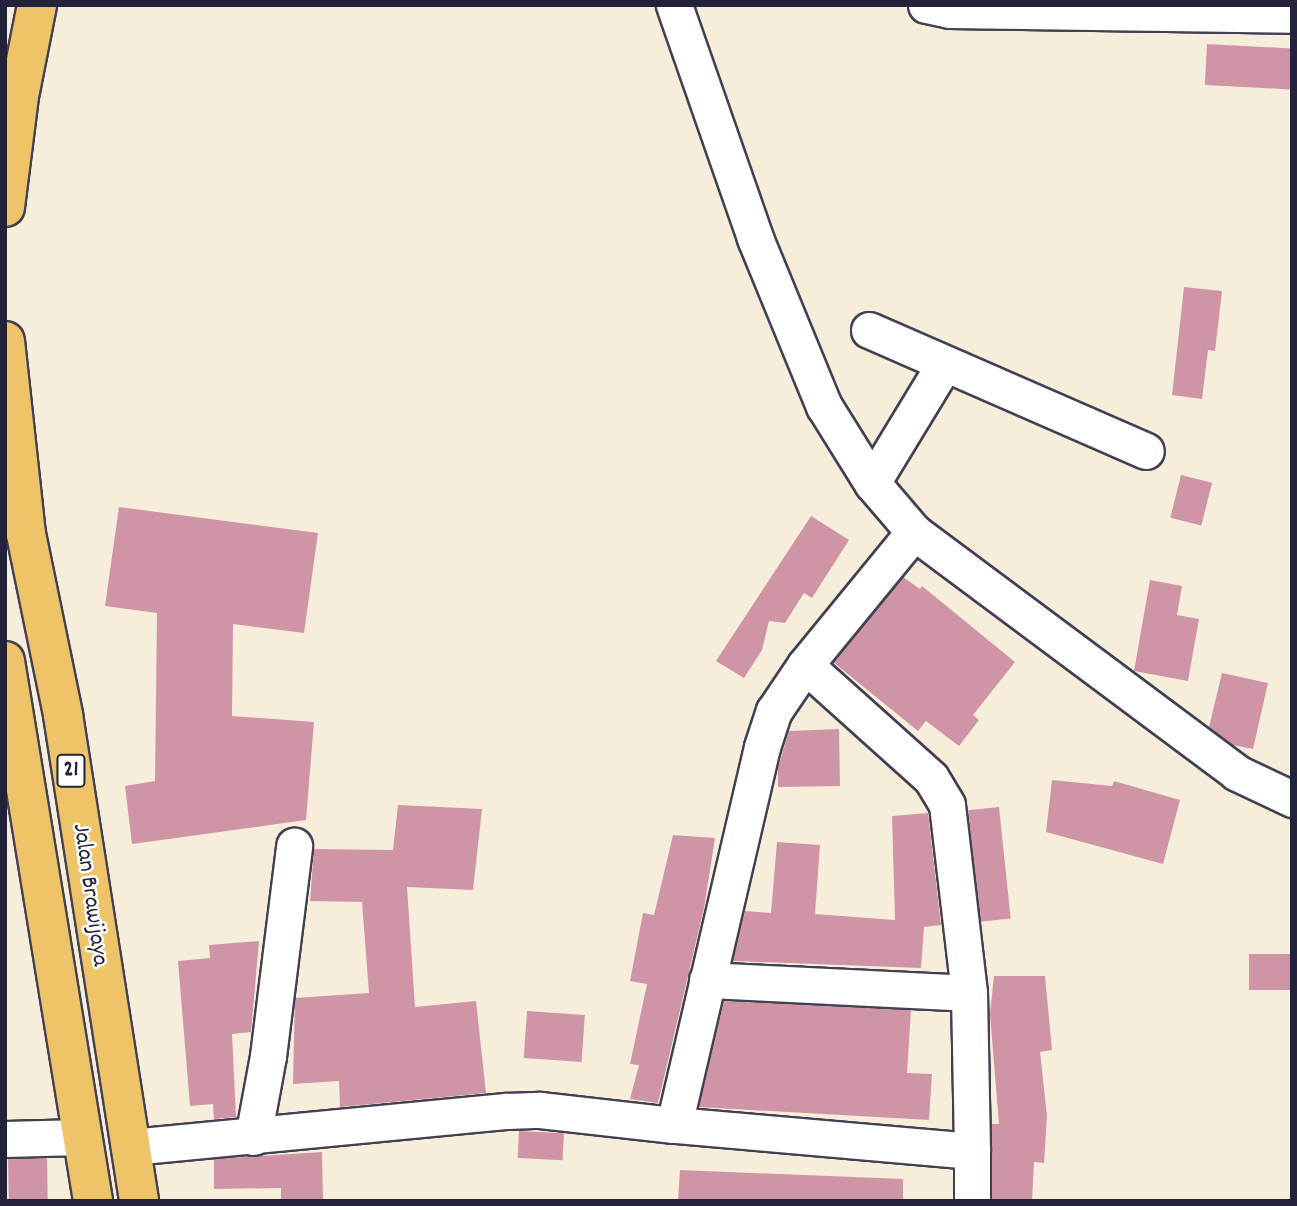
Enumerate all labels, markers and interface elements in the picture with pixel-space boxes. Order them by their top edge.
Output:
road number: 21 [55,751,87,790]
street label: Jalan Brawijaya [65,822,113,968]

